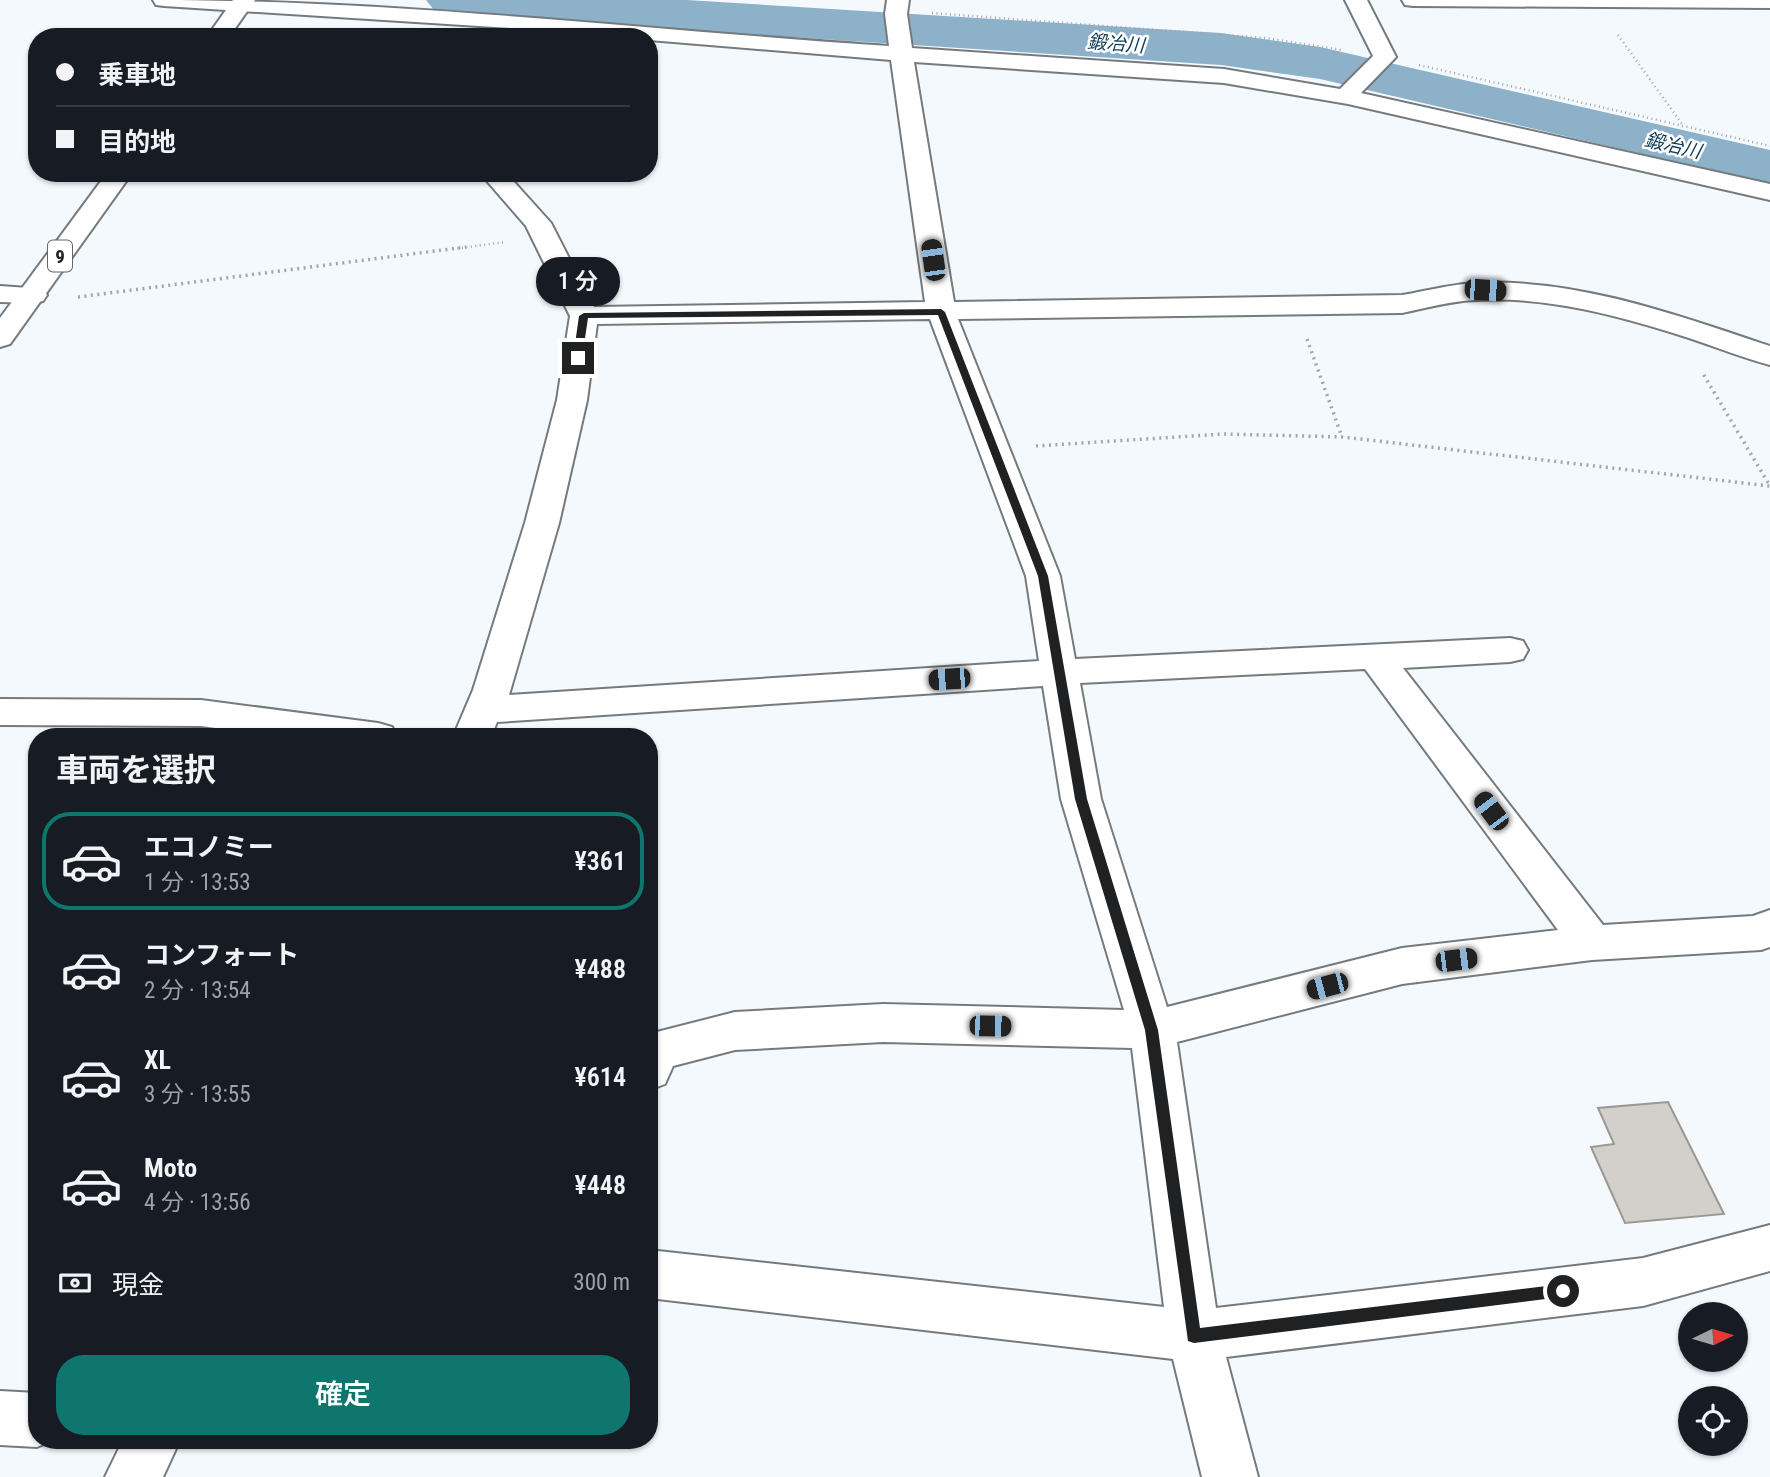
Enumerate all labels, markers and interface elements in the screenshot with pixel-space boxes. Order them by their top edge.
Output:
water label: 鍛冶川 [1087,30,1147,57]
text: 乗車地 [98,60,176,90]
text: 目的地 [98,127,176,157]
water label: 鍛冶川 [1643,128,1705,164]
car [920,238,947,282]
road number: 9 [48,240,72,272]
callout: 1 分 [536,256,620,306]
text: 1 分 [558,268,598,295]
car [1464,278,1507,302]
route end [562,342,594,374]
car [928,667,971,691]
text: 車両を選択 [56,751,216,789]
car [1470,788,1513,834]
icon: car [60,830,123,893]
text: エコノミー [144,832,274,862]
text: ¥361 [574,846,626,876]
text: 1 分 · 13:53 [144,869,251,896]
icon: car [60,938,123,1001]
text: コンフォート [144,940,299,970]
car [1434,947,1479,973]
text: ¥488 [574,954,626,984]
car [1304,970,1351,1002]
text: 2 分 · 13:54 [144,977,251,1004]
car [969,1015,1012,1037]
text: XL [144,1045,171,1075]
icon: car [60,1046,123,1109]
text: ¥614 [574,1062,626,1092]
text: 3 分 · 13:55 [144,1081,251,1108]
text: Moto [144,1153,197,1183]
icon: car [60,1154,123,1217]
text: ¥448 [574,1170,626,1200]
text: 4 分 · 13:56 [144,1189,251,1216]
icon: cash [56,1264,94,1302]
text: 300 m [573,1269,630,1296]
text: 現金 [112,1270,164,1300]
route start [1547,1275,1579,1307]
north arrow [1678,1302,1748,1372]
map controls [1678,1302,1748,1456]
button: 確定 [56,1355,630,1435]
button: locate [1678,1386,1748,1456]

